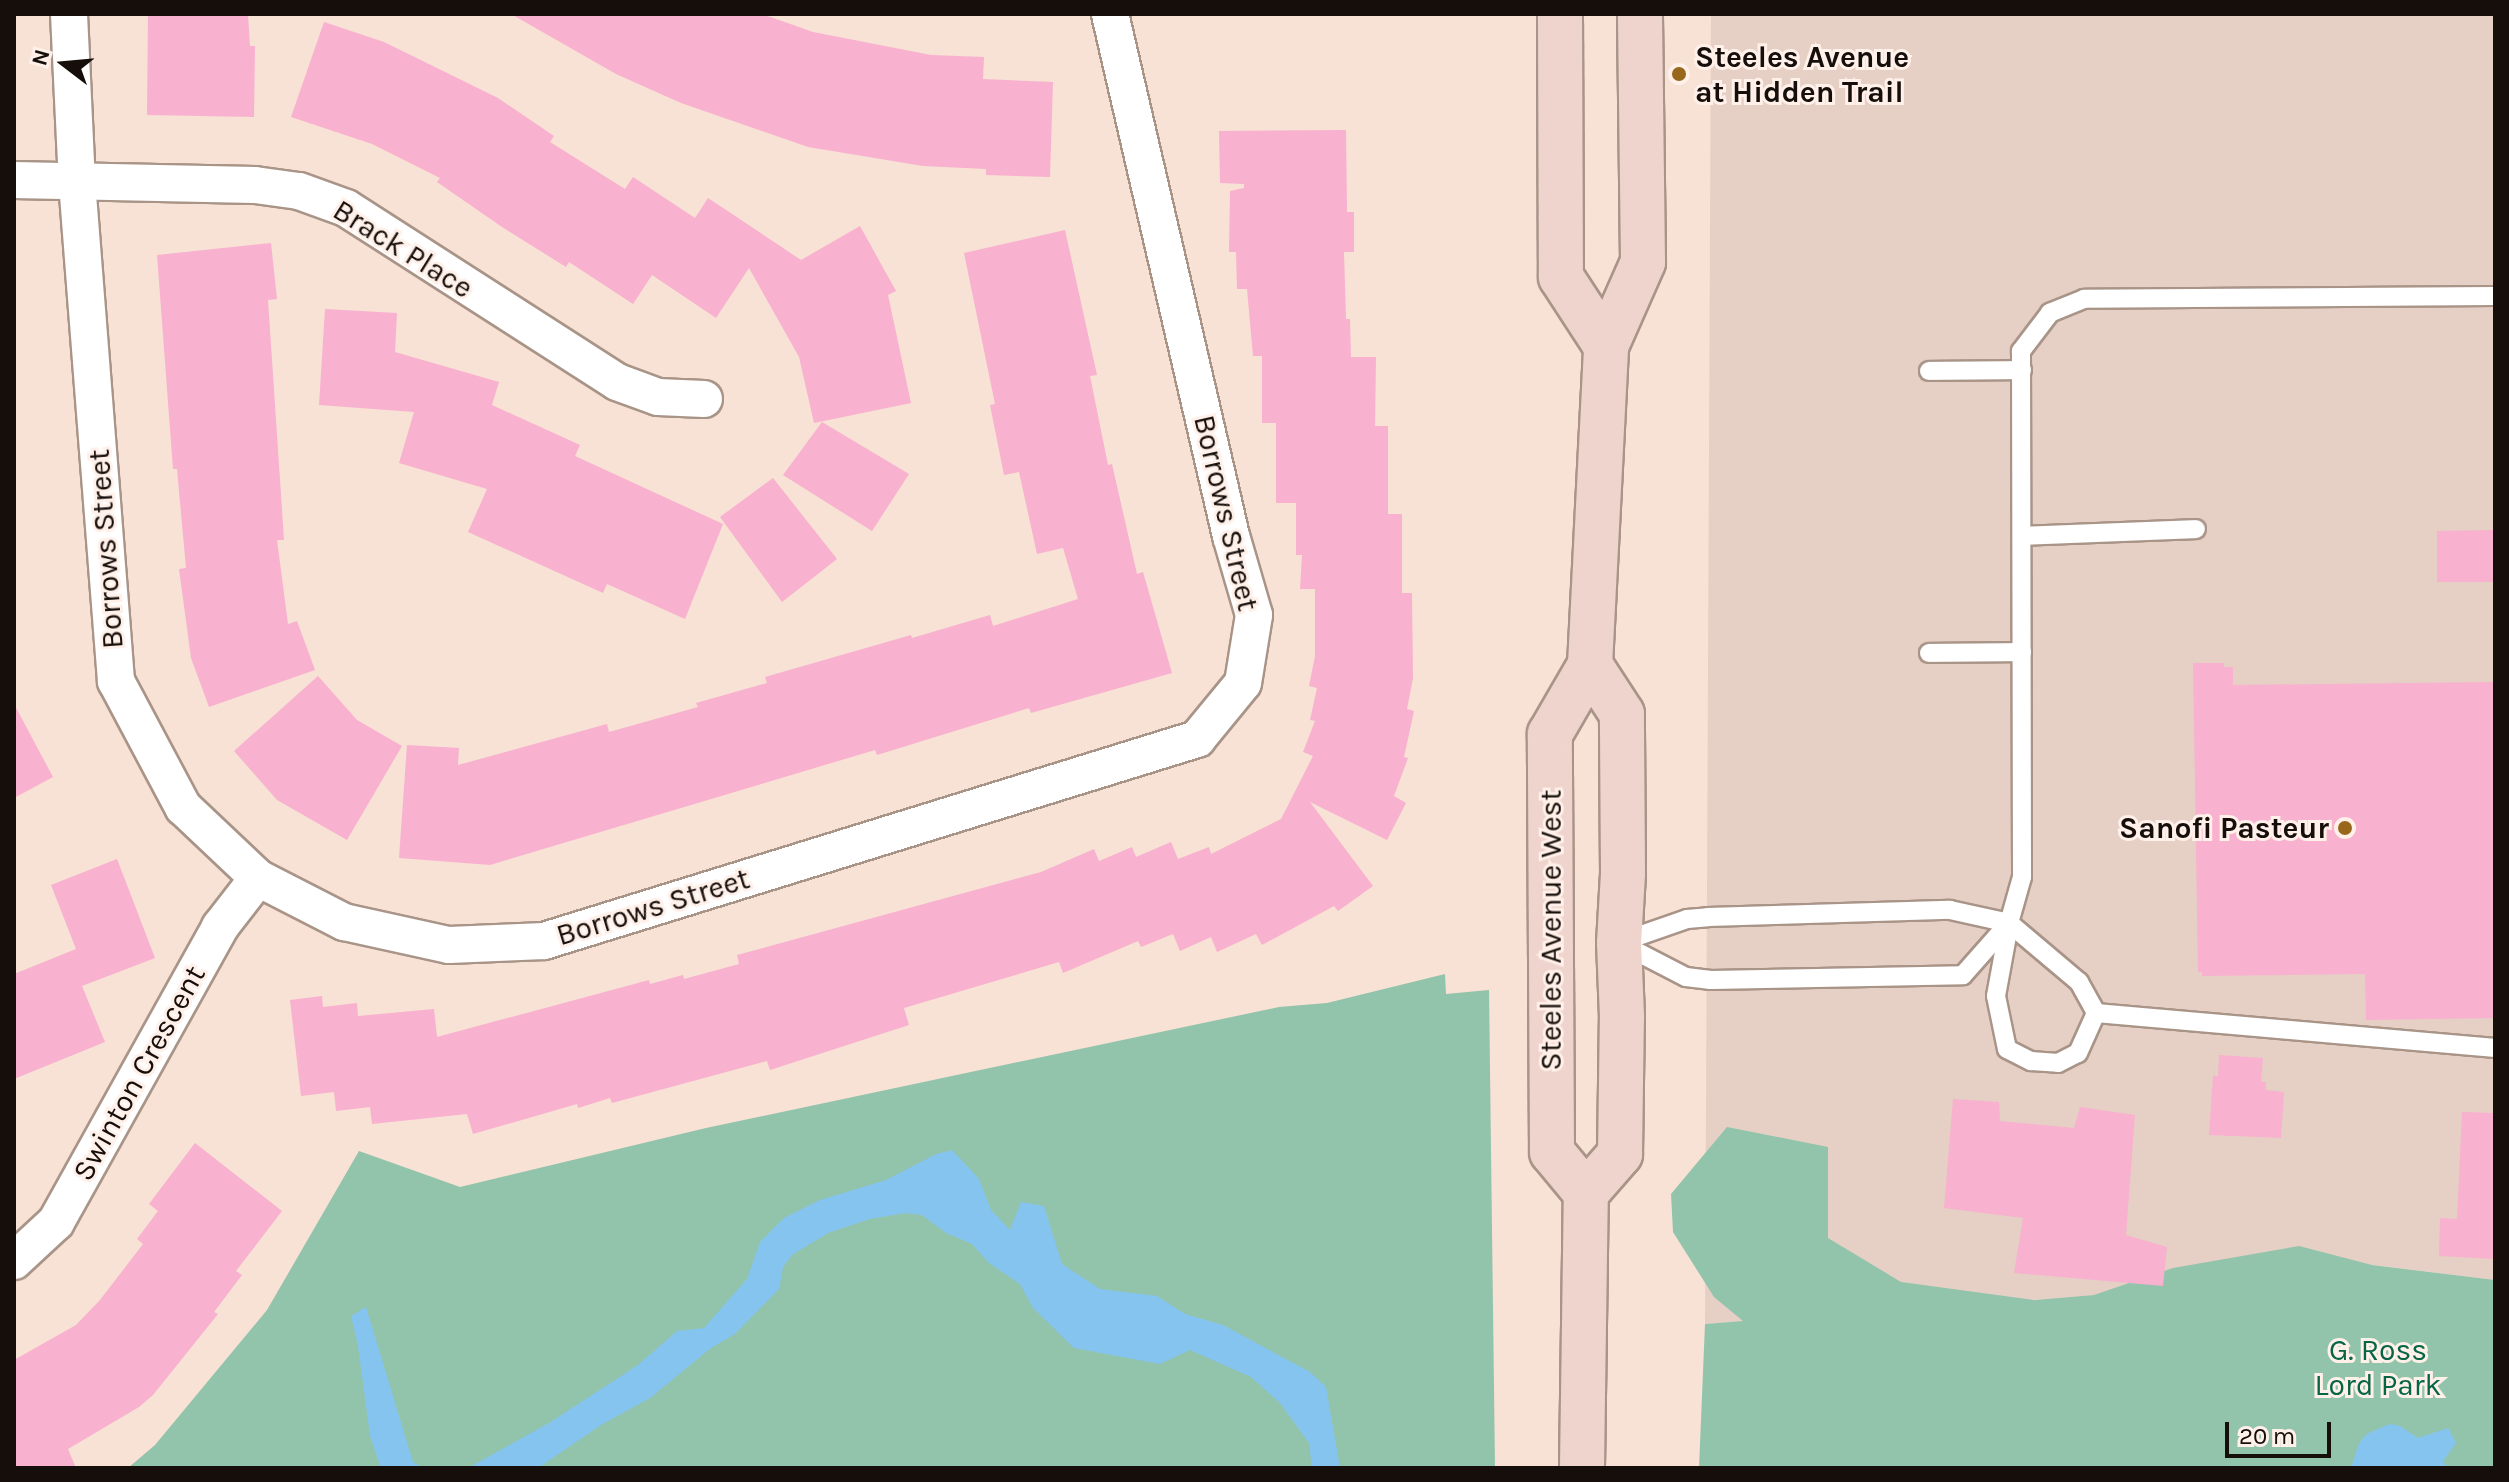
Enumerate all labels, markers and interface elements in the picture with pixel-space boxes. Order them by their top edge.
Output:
north arrow [24,24,104,104]
place label: Steeles Avenue at Hidden Trail [1695,39,1909,110]
text: N [26,46,56,69]
marker: Steeles Avenue at Hidden Trail [1670,65,1688,83]
street label: Brack Place [326,192,480,306]
street label: Borrows Street [1186,411,1266,615]
street label: Borrows Street [81,448,131,650]
street label: Steeles Avenue West [1533,789,1569,1071]
place label: Sanofi Pasteur [2119,810,2329,846]
marker: Sanofi Pasteur [2336,819,2354,837]
street label: Borrows Street [552,861,754,953]
street label: Swinton Crescent [65,959,213,1187]
park label: G. Ross Lord Park [2314,1332,2442,1402]
scale bar [2229,1406,2335,1456]
text: 20 m [2239,1422,2295,1450]

